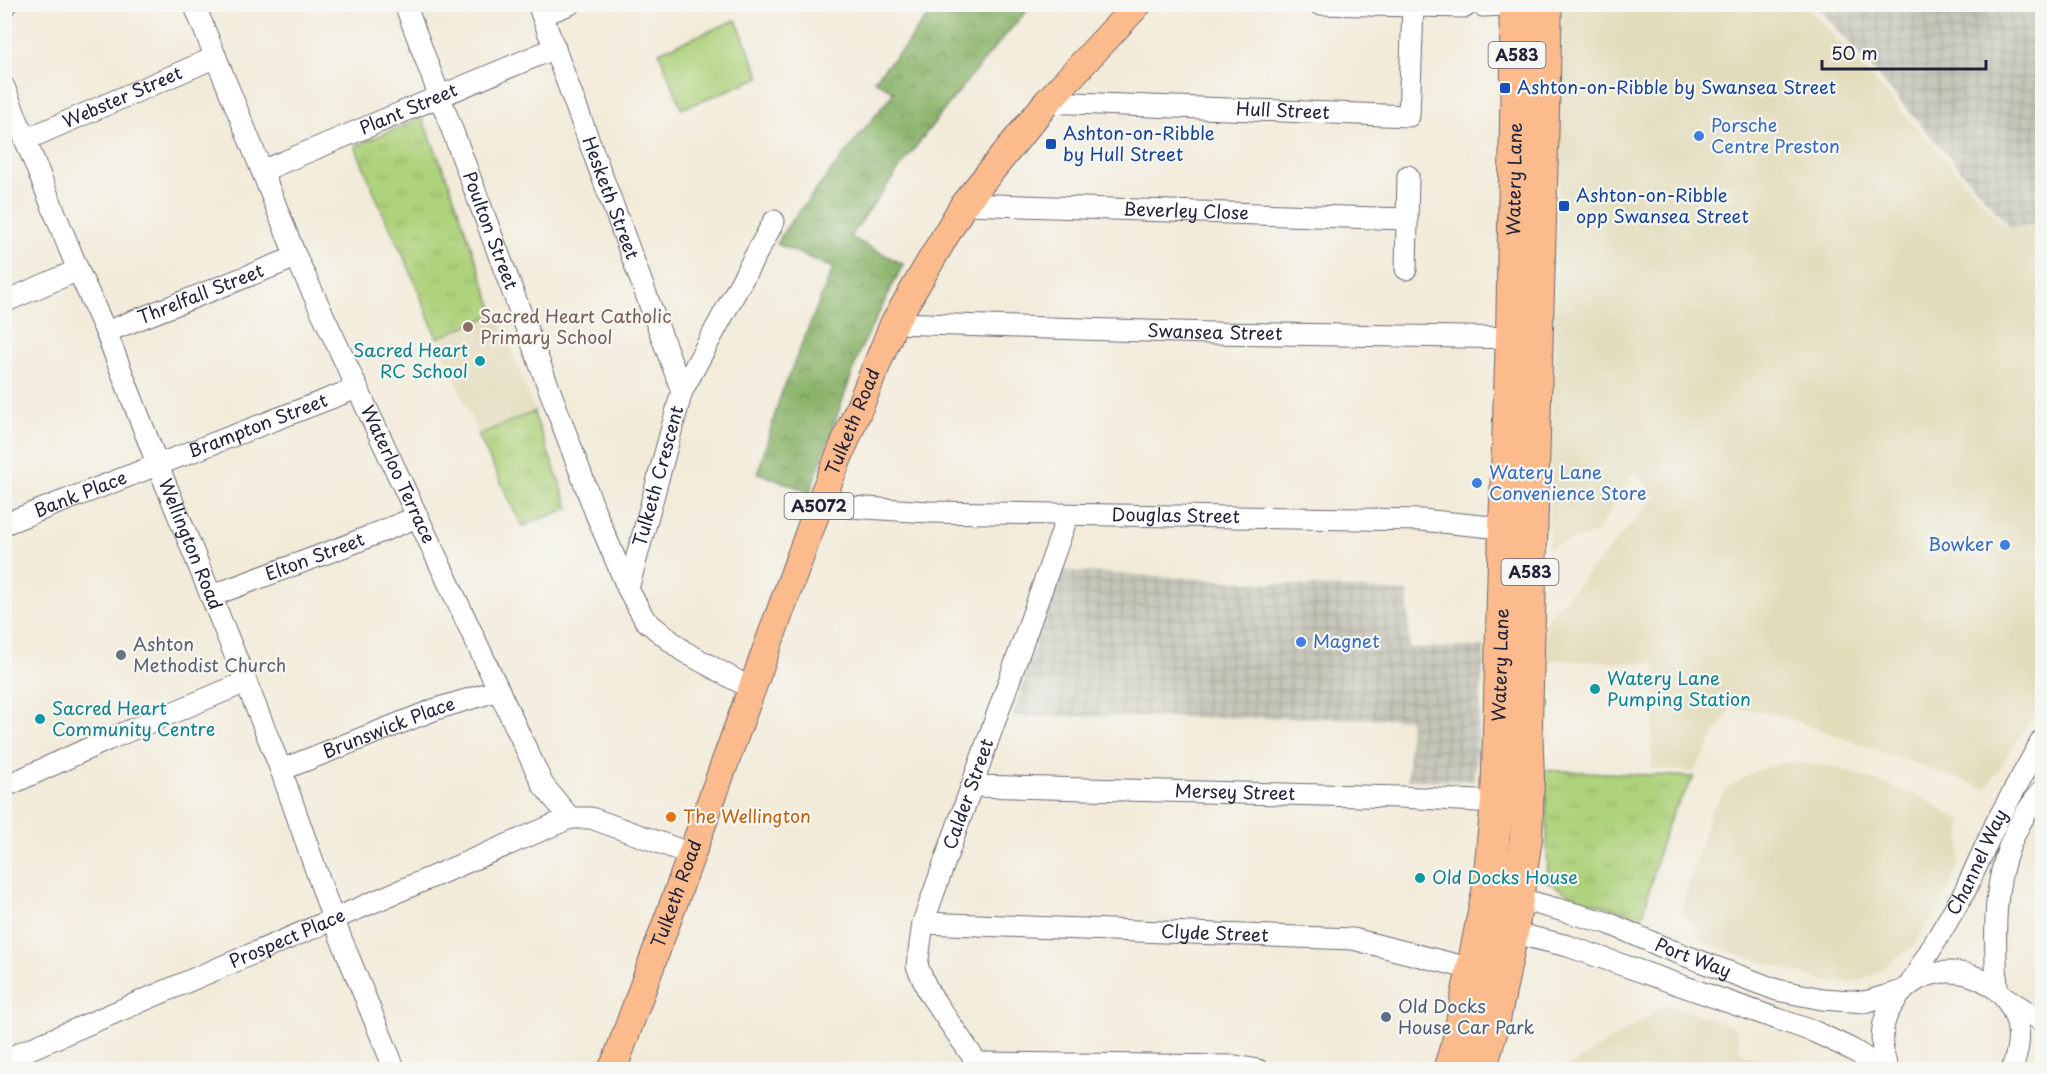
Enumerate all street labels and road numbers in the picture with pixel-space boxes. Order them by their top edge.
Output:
road number: A583 [1488,42,1546,68]
street label: Webster Street [58,58,186,134]
street label: Plant Street [355,75,461,141]
street label: Hull Street [1236,94,1330,125]
street label: Watery Lane [1499,122,1528,236]
street label: Hesketh Street [576,132,647,263]
street label: Poulton Street [457,167,526,293]
street label: Beverley Close [1123,194,1249,226]
street label: Threlfall Street [133,256,267,330]
street label: Swansea Street [1147,316,1283,346]
street label: Tulketh Road [818,364,886,479]
street label: Brampton Street [183,386,331,464]
street label: Waterloo Terrace [355,400,443,548]
street label: Tulketh Crescent [625,402,689,549]
street label: Bank Place [30,463,130,523]
street label: Wellington Road [153,474,230,613]
road number: A5072 [784,493,854,519]
street label: Douglas Street [1111,500,1240,529]
street label: Elton Street [261,525,368,587]
road number: A583 [1502,559,1558,585]
street label: Watery Lane [1484,608,1515,722]
street label: Brunswick Place [318,689,458,764]
street label: Calder Street [935,735,999,853]
street label: Mersey Street [1174,776,1296,806]
street label: Channel Way [1939,803,2013,920]
street label: Tulketh Road [643,836,708,951]
street label: Prospect Place [224,901,349,974]
street label: Clyde Street [1161,917,1269,948]
street label: Port Way [1651,930,1736,984]

